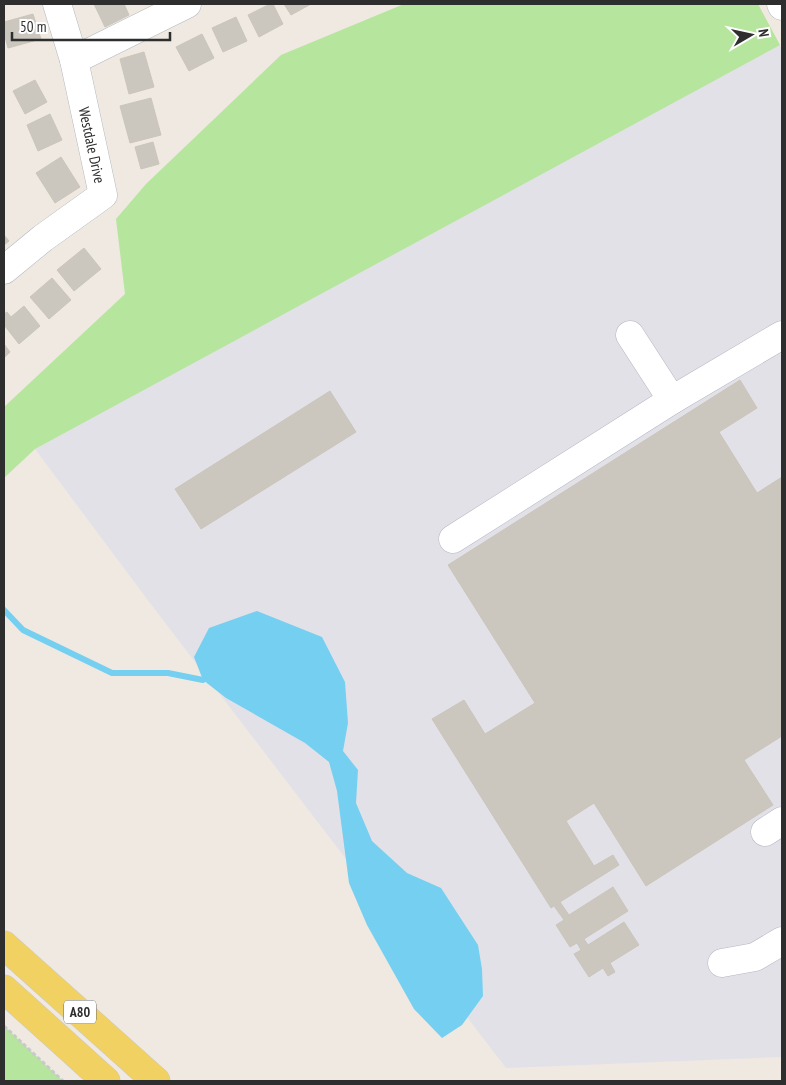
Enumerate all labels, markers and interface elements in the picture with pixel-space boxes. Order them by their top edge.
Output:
scale bar [12,10,170,42]
north arrow [726,10,776,60]
text: 50 m [20,17,46,36]
text: N [754,28,773,38]
street label: Westdale Drive [75,105,109,185]
road number: A80 [64,1000,96,1024]

